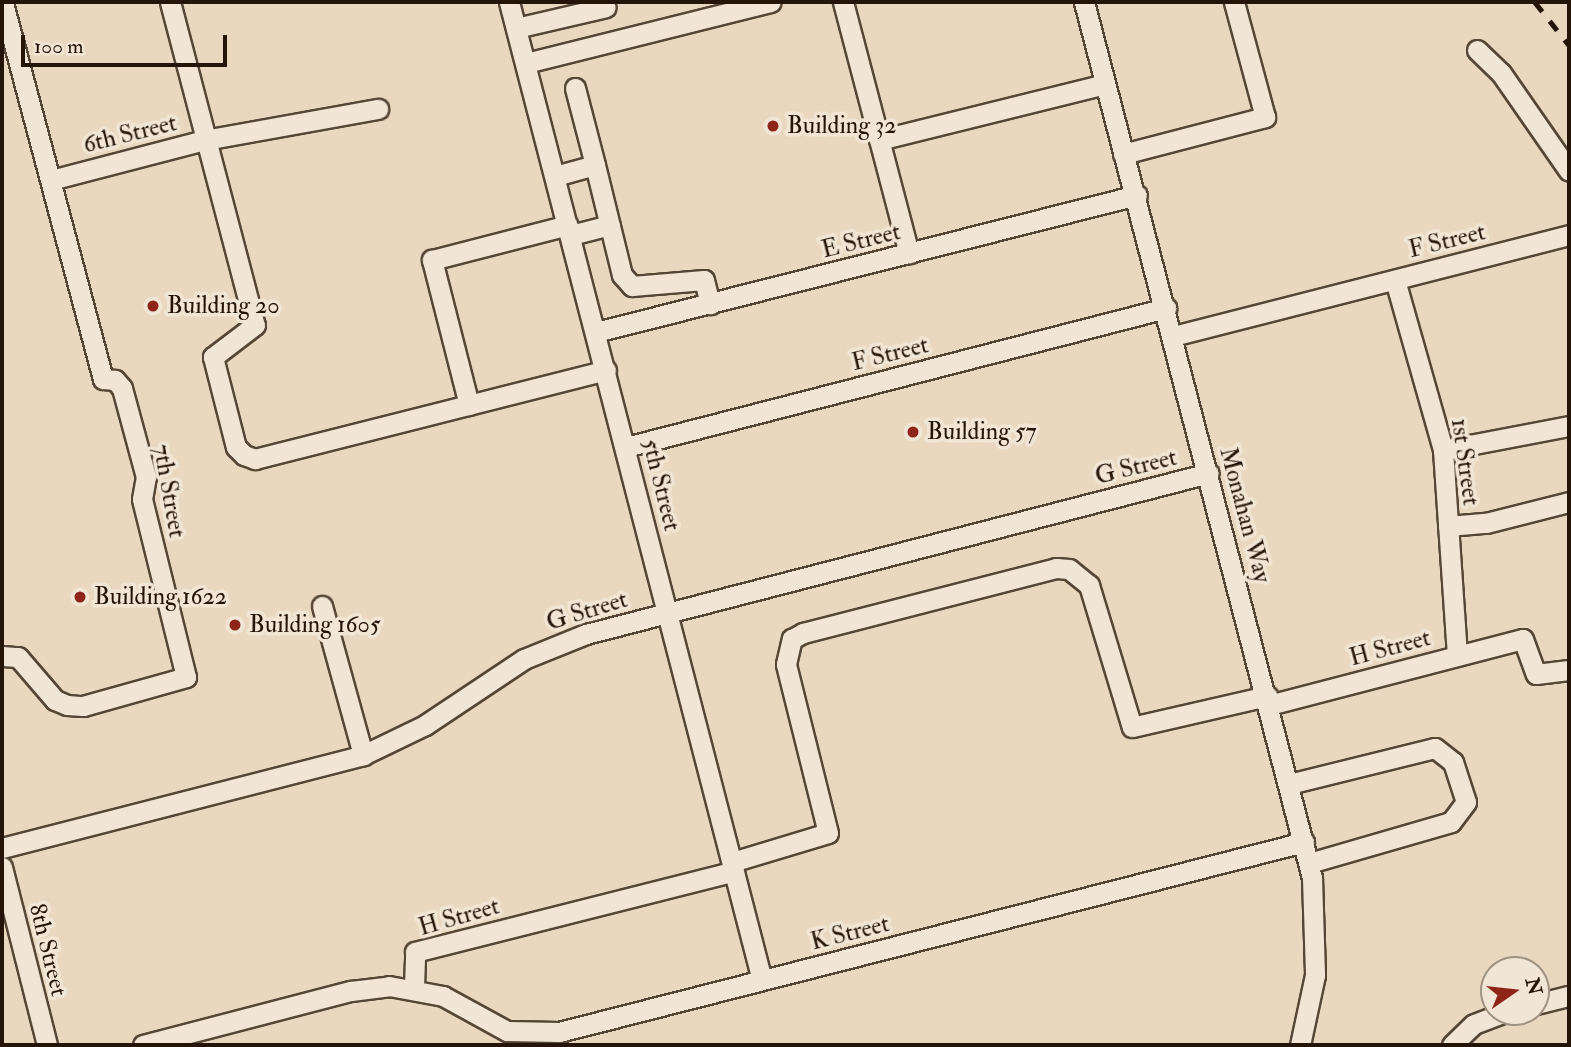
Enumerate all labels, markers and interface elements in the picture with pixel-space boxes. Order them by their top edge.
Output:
scale bar [24,21,231,65]
text: 100 m [34,33,84,60]
street label: 6th Street [80,108,180,160]
place label: Building 32 [787,112,896,140]
marker: Building 32 [765,118,781,134]
street label: E Street [819,217,903,265]
street label: F Street [1406,218,1488,264]
place label: Building 20 [167,292,279,320]
marker: Building 20 [145,298,161,314]
street label: F Street [849,331,931,377]
street label: 1st Street [1445,417,1485,507]
place label: Building 57 [927,418,1037,446]
marker: Building 57 [905,424,921,440]
street label: 5th Street [636,436,686,534]
street label: 7th Street [147,442,191,540]
street label: G Street [1092,443,1180,491]
street label: Monahan Way [1213,444,1277,586]
place label: Building 1622 [94,583,227,611]
street label: G Street [543,585,631,637]
marker: Building 1622 [72,589,88,605]
place label: Building 1605 [249,611,380,639]
marker: Building 1605 [227,617,243,633]
street label: H Street [1346,623,1434,673]
street label: H Street [415,892,503,942]
street label: 8th Street [23,901,73,999]
street label: K Street [808,909,892,957]
north arrow [1480,956,1550,1026]
text: N [1520,975,1547,998]

